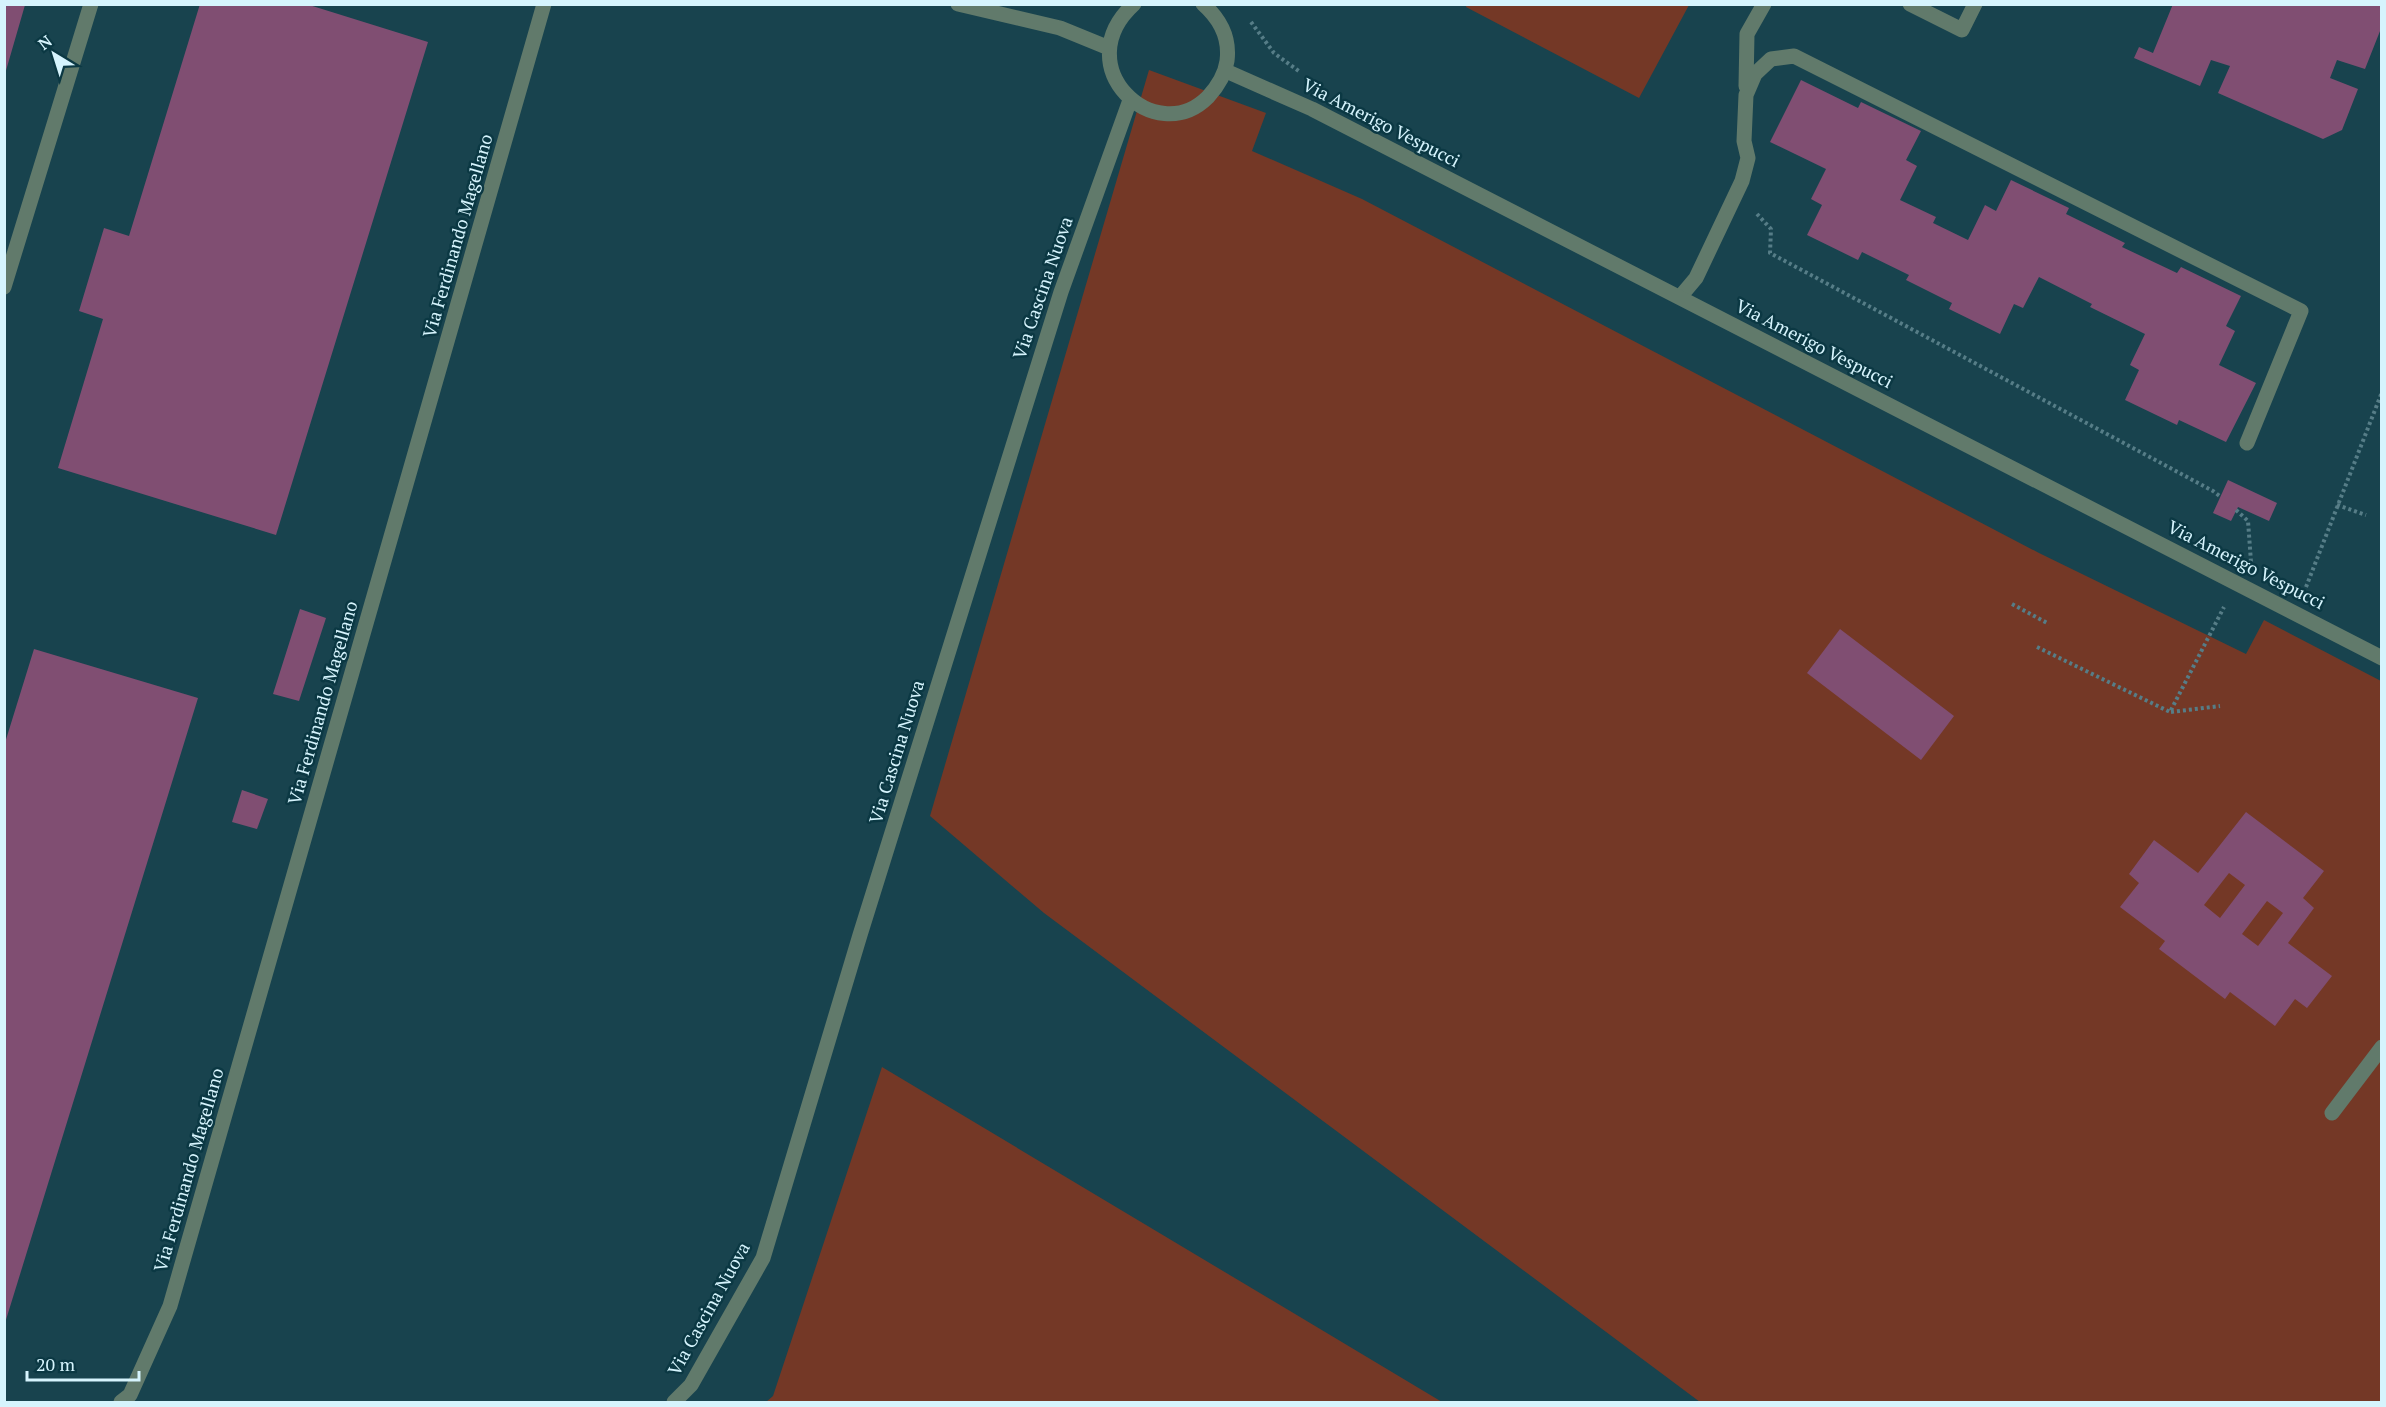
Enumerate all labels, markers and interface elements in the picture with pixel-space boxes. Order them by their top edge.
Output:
north arrow [24,24,84,84]
text: N [33,30,56,55]
street label: Via Amerigo Vespucci [1299,72,1464,172]
street label: Via Ferdinando Magellano [416,131,498,340]
street label: Via Cascina Nuova [1006,213,1078,362]
street label: Via Amerigo Vespucci [1732,293,1897,393]
street label: Via Amerigo Vespucci [2164,514,2329,614]
street label: Via Ferdinando Magellano [281,598,363,807]
street label: Via Cascina Nuova [863,677,929,826]
street label: Via Ferdinando Magellano [147,1065,229,1274]
street label: Via Cascina Nuova [662,1238,755,1379]
scale bar [27,1344,140,1382]
text: 20 m [36,1352,76,1376]

